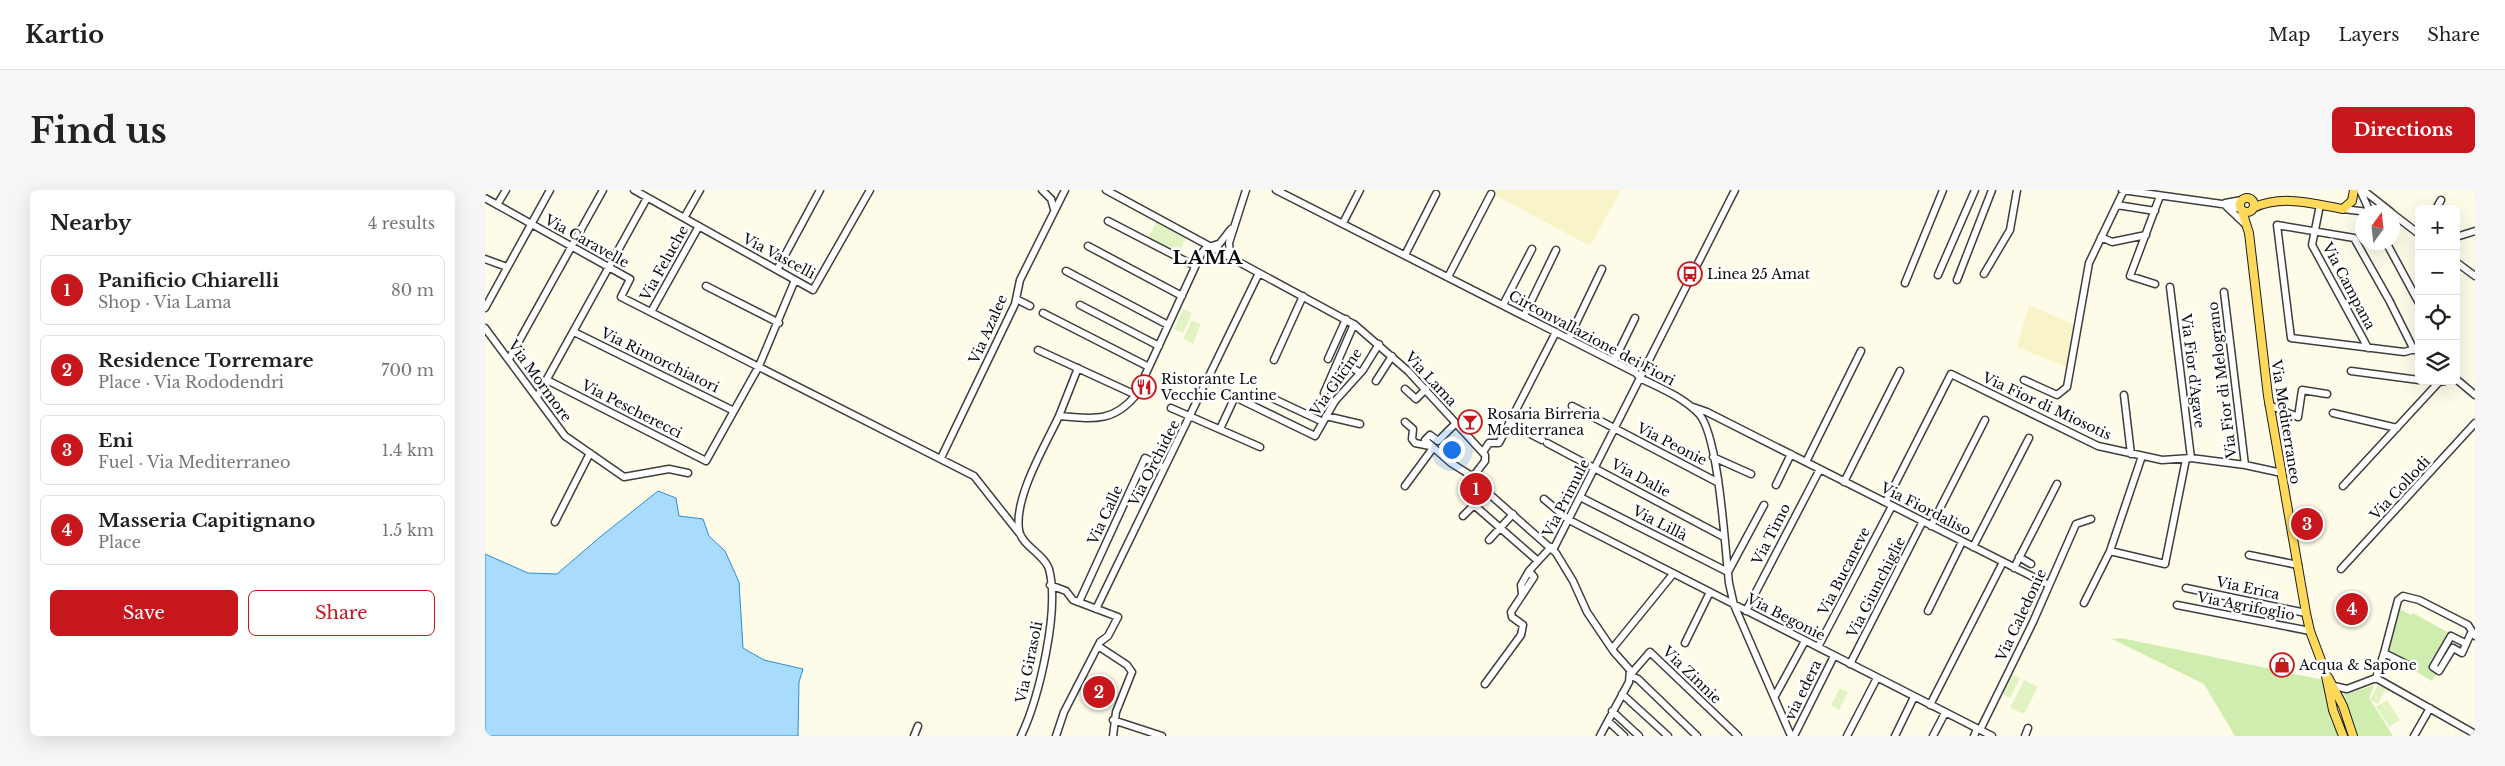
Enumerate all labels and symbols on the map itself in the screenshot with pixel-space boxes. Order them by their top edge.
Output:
north arrow [2355,205,2400,250]
street label: Via Caravelle [541,210,632,272]
street label: Via Feluche [635,222,692,305]
street label: Via Vascelli [739,229,819,283]
street label: Via Campana [2318,239,2380,333]
district label: LAMA [1173,246,1243,269]
bus stop icon: Linea 25 Amat [1677,261,1703,287]
place label: Linea 25 Amat [1707,265,1811,283]
street label: Circonvallazione dei Fiori [1506,286,1679,390]
street label: Via Azalee [964,292,1011,367]
street label: Via Fior di Melograno [2203,301,2241,460]
street label: Via Fior d'Agave [2177,312,2209,429]
street label: Via Rimorchiatori [597,323,722,397]
street label: Via Mormore [504,336,576,425]
street label: Via Glicine [1305,345,1366,420]
street label: Via Lama [1401,347,1461,410]
street label: Via Mediterraneo [2267,358,2305,485]
street label: Via Fior di Miosotis [1979,368,2114,444]
place label: Ristorante Le Vecchie Cantine [1160,370,1277,404]
restaurant icon: Ristorante Le Vecchie Cantine [1131,374,1157,400]
street label: Via Pescherecci [578,375,685,442]
place label: Rosaria Birreria Mediterranea [1487,405,1600,439]
bar icon: Rosaria Birreria Mediterranea [1457,409,1483,435]
street label: Via Orchidee [1124,417,1183,510]
street label: Via Peonie [1633,418,1710,469]
your location [1439,437,1465,463]
street label: Via Collodi [2365,452,2434,524]
street label: Via Dalie [1607,454,1674,501]
street label: Via Primule [1538,456,1593,541]
pin: 1 [1460,470,1492,508]
street label: Via Fiordaliso [1877,478,1974,540]
street label: Via Calle [1083,482,1127,548]
street label: Via Timo [1747,500,1794,569]
street label: Via Lillà [1629,501,1691,545]
pin: 3 [2291,505,2323,543]
street label: Via Bucaneve [1814,524,1874,619]
street label: Via Giunchiglie [1842,534,1909,641]
street label: Via Caledonie [1991,566,2050,665]
street label: Via Erica [2214,572,2281,604]
street label: Via Agrifoglio [2195,588,2296,624]
street label: Via Begonie [1743,589,1828,645]
pin: 4 [2336,590,2368,628]
street label: Via Girasoli [1011,619,1047,706]
street label: Via Zinnie [1658,642,1725,707]
shop icon: Acqua & Sapone [2269,652,2295,678]
place label: Acqua & Sapone [2298,656,2417,674]
street label: via edera [1781,657,1825,723]
pin: 2 [1083,673,1115,711]

